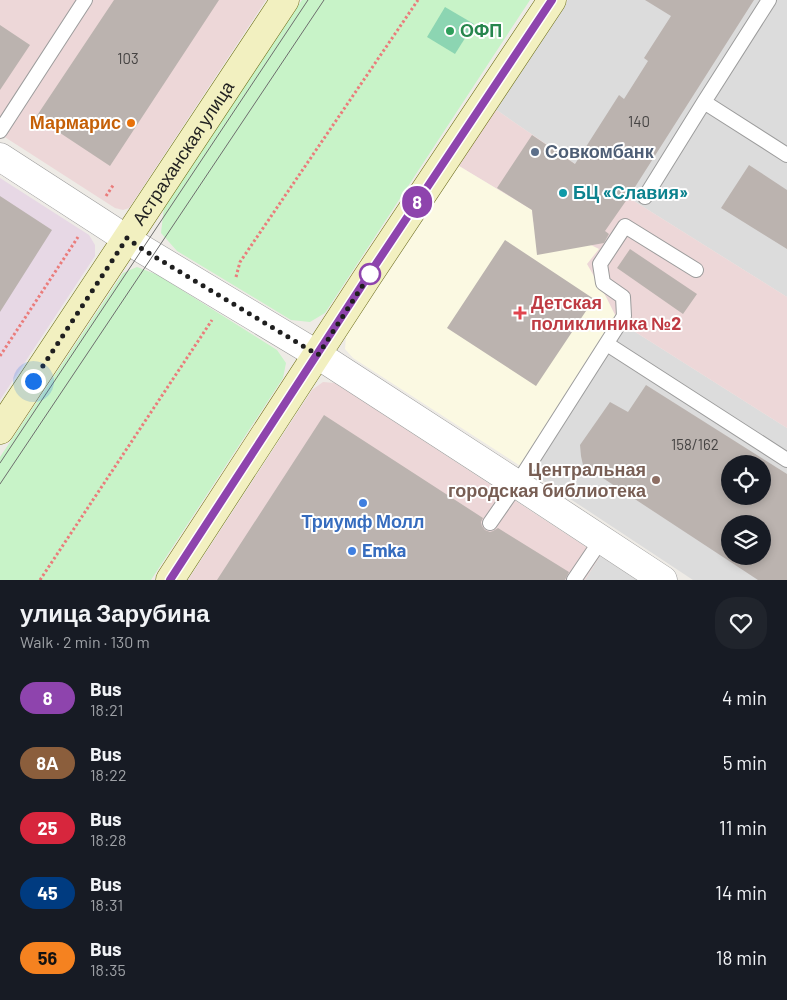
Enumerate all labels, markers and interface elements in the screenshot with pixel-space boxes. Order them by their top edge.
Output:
place label: ОФП [460,19,502,41]
marker: ОФП [444,25,456,37]
house number: 103 [117,49,139,67]
street label: Астраханская улица [127,76,239,229]
place label: Мармарис [30,111,121,133]
house number: 140 [628,112,650,130]
marker: Мармарис [125,117,137,129]
place label: Совкомбанк [545,140,655,162]
marker: Совкомбанк [529,146,541,158]
place label: БЦ «Славия» [573,181,688,203]
line badge: 8 [401,186,433,218]
marker: БЦ «Славия» [557,187,569,199]
text: 8 [412,191,422,213]
unlabelled marker [359,263,381,285]
place label: Детская поликлиника №2 [531,291,681,334]
marker: Детская поликлиника №2 [513,306,527,320]
your location [21,369,46,394]
house number: 158/162 [671,435,719,453]
map controls [721,455,771,565]
button: locate [721,455,771,505]
place label: Центральная городская библиотека [448,458,647,501]
marker: Центральная городская библиотека [650,474,662,486]
marker: Триумф Молл [357,497,369,509]
place label: Триумф Молл [302,510,424,532]
button: layers [721,515,771,565]
place label: Emka [362,539,406,561]
marker: Emka [346,545,358,557]
button: heart [715,597,767,649]
text: улица Зарубина [20,598,210,627]
text: Walk · 2 min · 130 m [20,632,150,651]
text: Bus [90,677,122,700]
text: 4 min [722,686,767,709]
text: 8 [43,687,52,709]
text: 18:21 [90,700,123,719]
text: Bus [90,742,122,765]
text: 5 min [723,751,767,774]
text: 8А [36,752,59,774]
text: 18:22 [90,765,127,784]
text: Bus [90,807,122,830]
text: 11 min [719,816,767,839]
text: 25 [38,817,57,839]
text: 18:28 [90,830,126,849]
text: Bus [90,872,122,895]
text: 14 min [715,881,767,904]
text: 45 [37,882,58,904]
text: 18:31 [90,895,123,914]
text: Bus [90,937,122,960]
text: 18 min [716,946,767,969]
text: 56 [38,947,57,969]
text: 18:35 [90,960,126,979]

